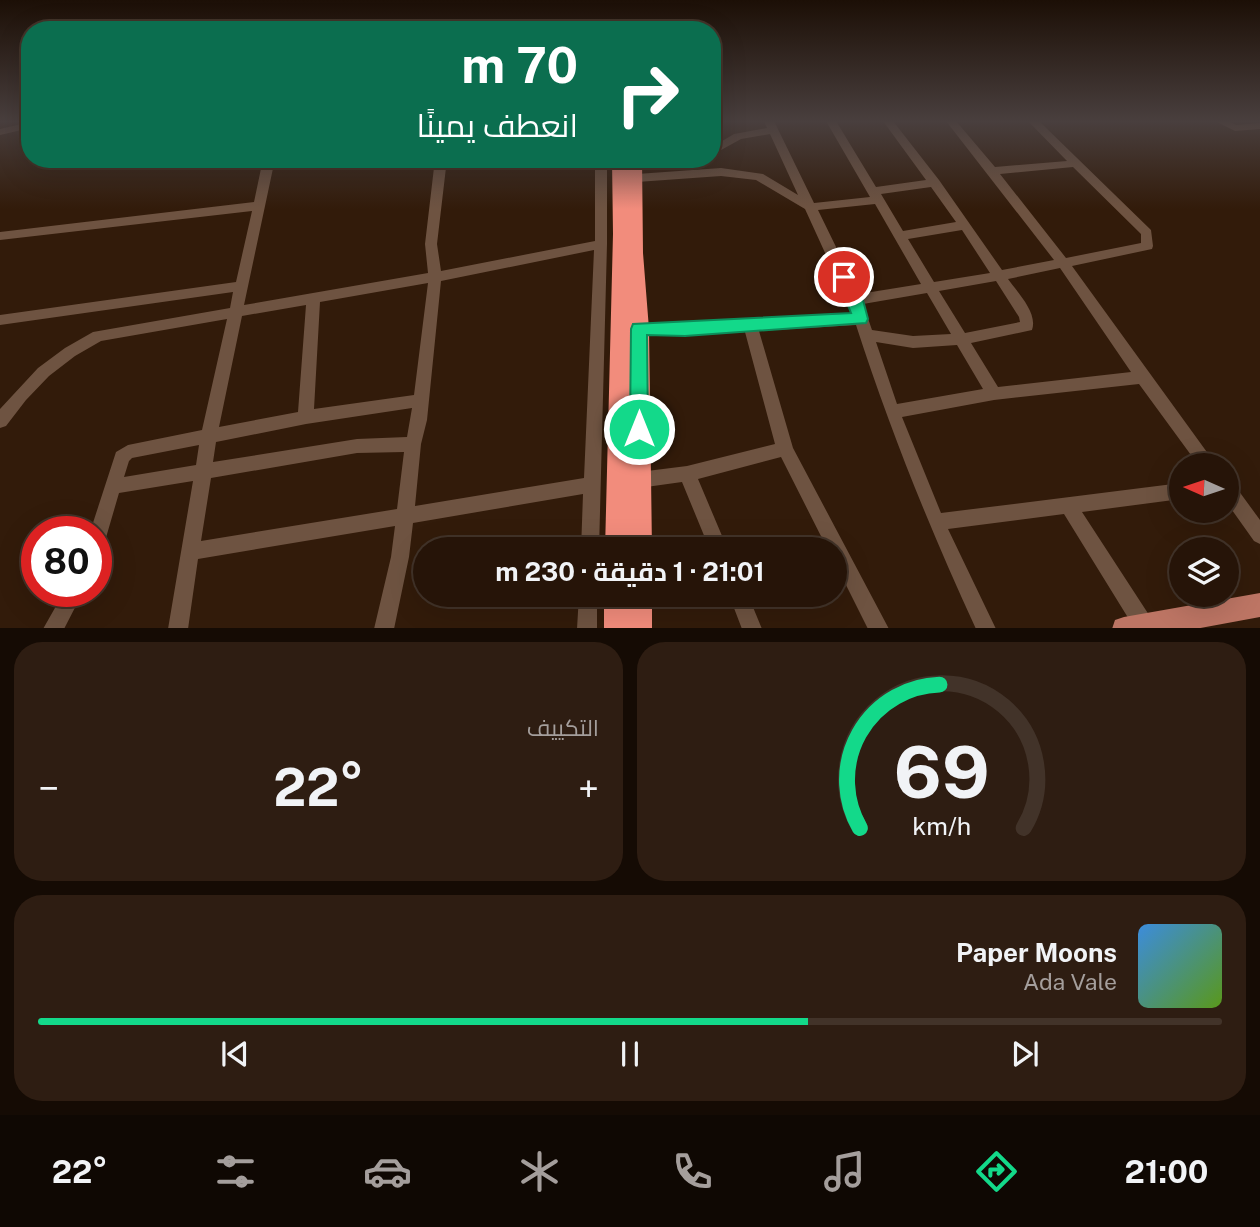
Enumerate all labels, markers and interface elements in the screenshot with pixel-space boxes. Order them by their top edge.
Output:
text: 70 m [461,36,578,94]
icon: right [602,49,693,140]
text: انعطف يمينًا [417,107,578,144]
pin [814,247,874,307]
icon: arrive [825,258,863,296]
position arrow [602,392,676,466]
north arrow [1169,453,1239,523]
map controls [1169,453,1239,607]
speed limit sign: 80 [21,516,112,607]
button: layers [1169,537,1239,607]
text: 21:01 · 1 دقيقة · 230 m [495,556,765,587]
text: التكييف [527,714,599,741]
text: 69 [894,729,989,814]
text: 22° [273,757,364,818]
text: − [38,766,59,811]
text: + [578,766,599,811]
text: km/h [912,810,971,840]
text: Paper Moons [956,937,1117,968]
text: Ada Vale [1023,968,1117,995]
icon: previous [216,1035,254,1073]
icon: pause [611,1035,649,1073]
icon: next [1006,1035,1044,1073]
icon: filters [211,1147,260,1196]
icon: car [363,1147,412,1196]
icon: climate [515,1147,564,1196]
icon: phone [668,1147,717,1196]
icon: music [820,1147,869,1196]
icon: directions [972,1147,1021,1196]
text: 22° [52,1153,107,1190]
text: 21:00 [1125,1153,1208,1190]

